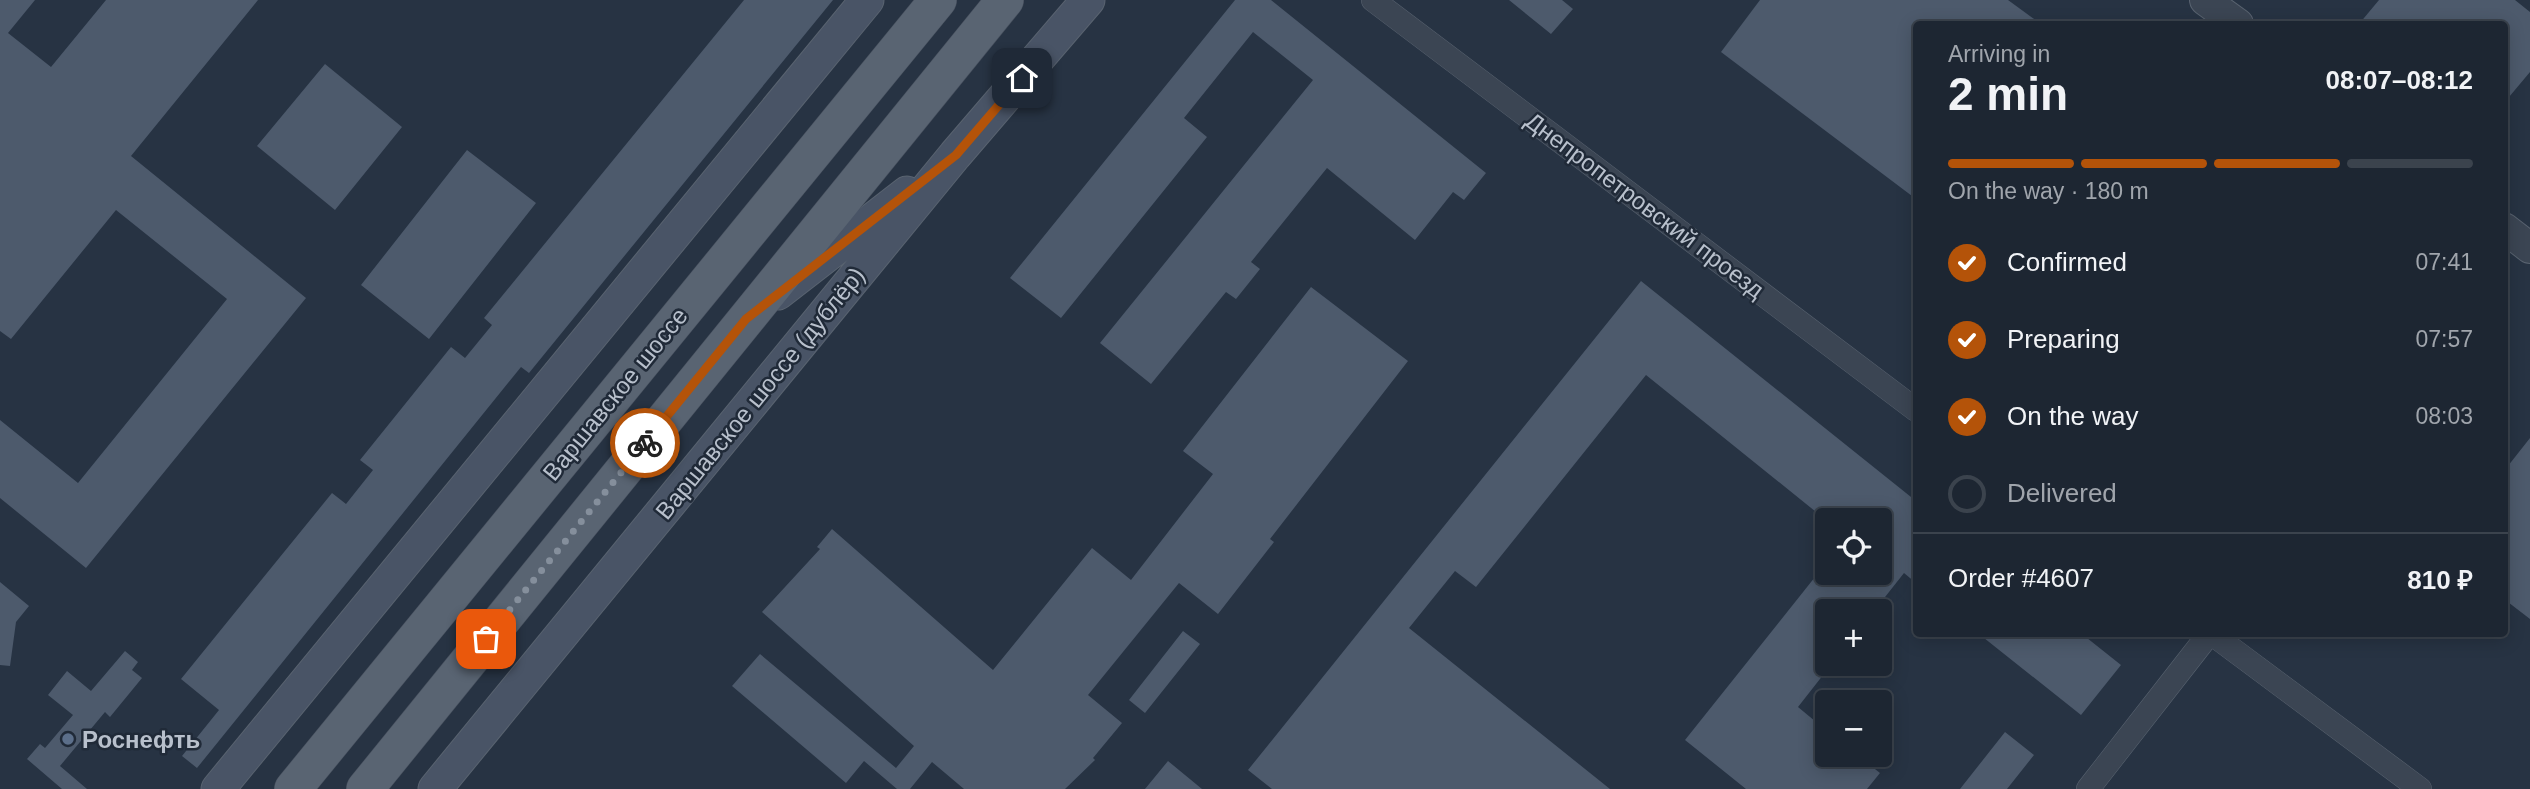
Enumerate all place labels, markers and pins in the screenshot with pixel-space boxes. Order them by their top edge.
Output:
pin [992,48,1052,108]
pin [456,609,516,669]
place label: Роснефть [82,726,200,753]
marker: Роснефть [60,731,76,747]

